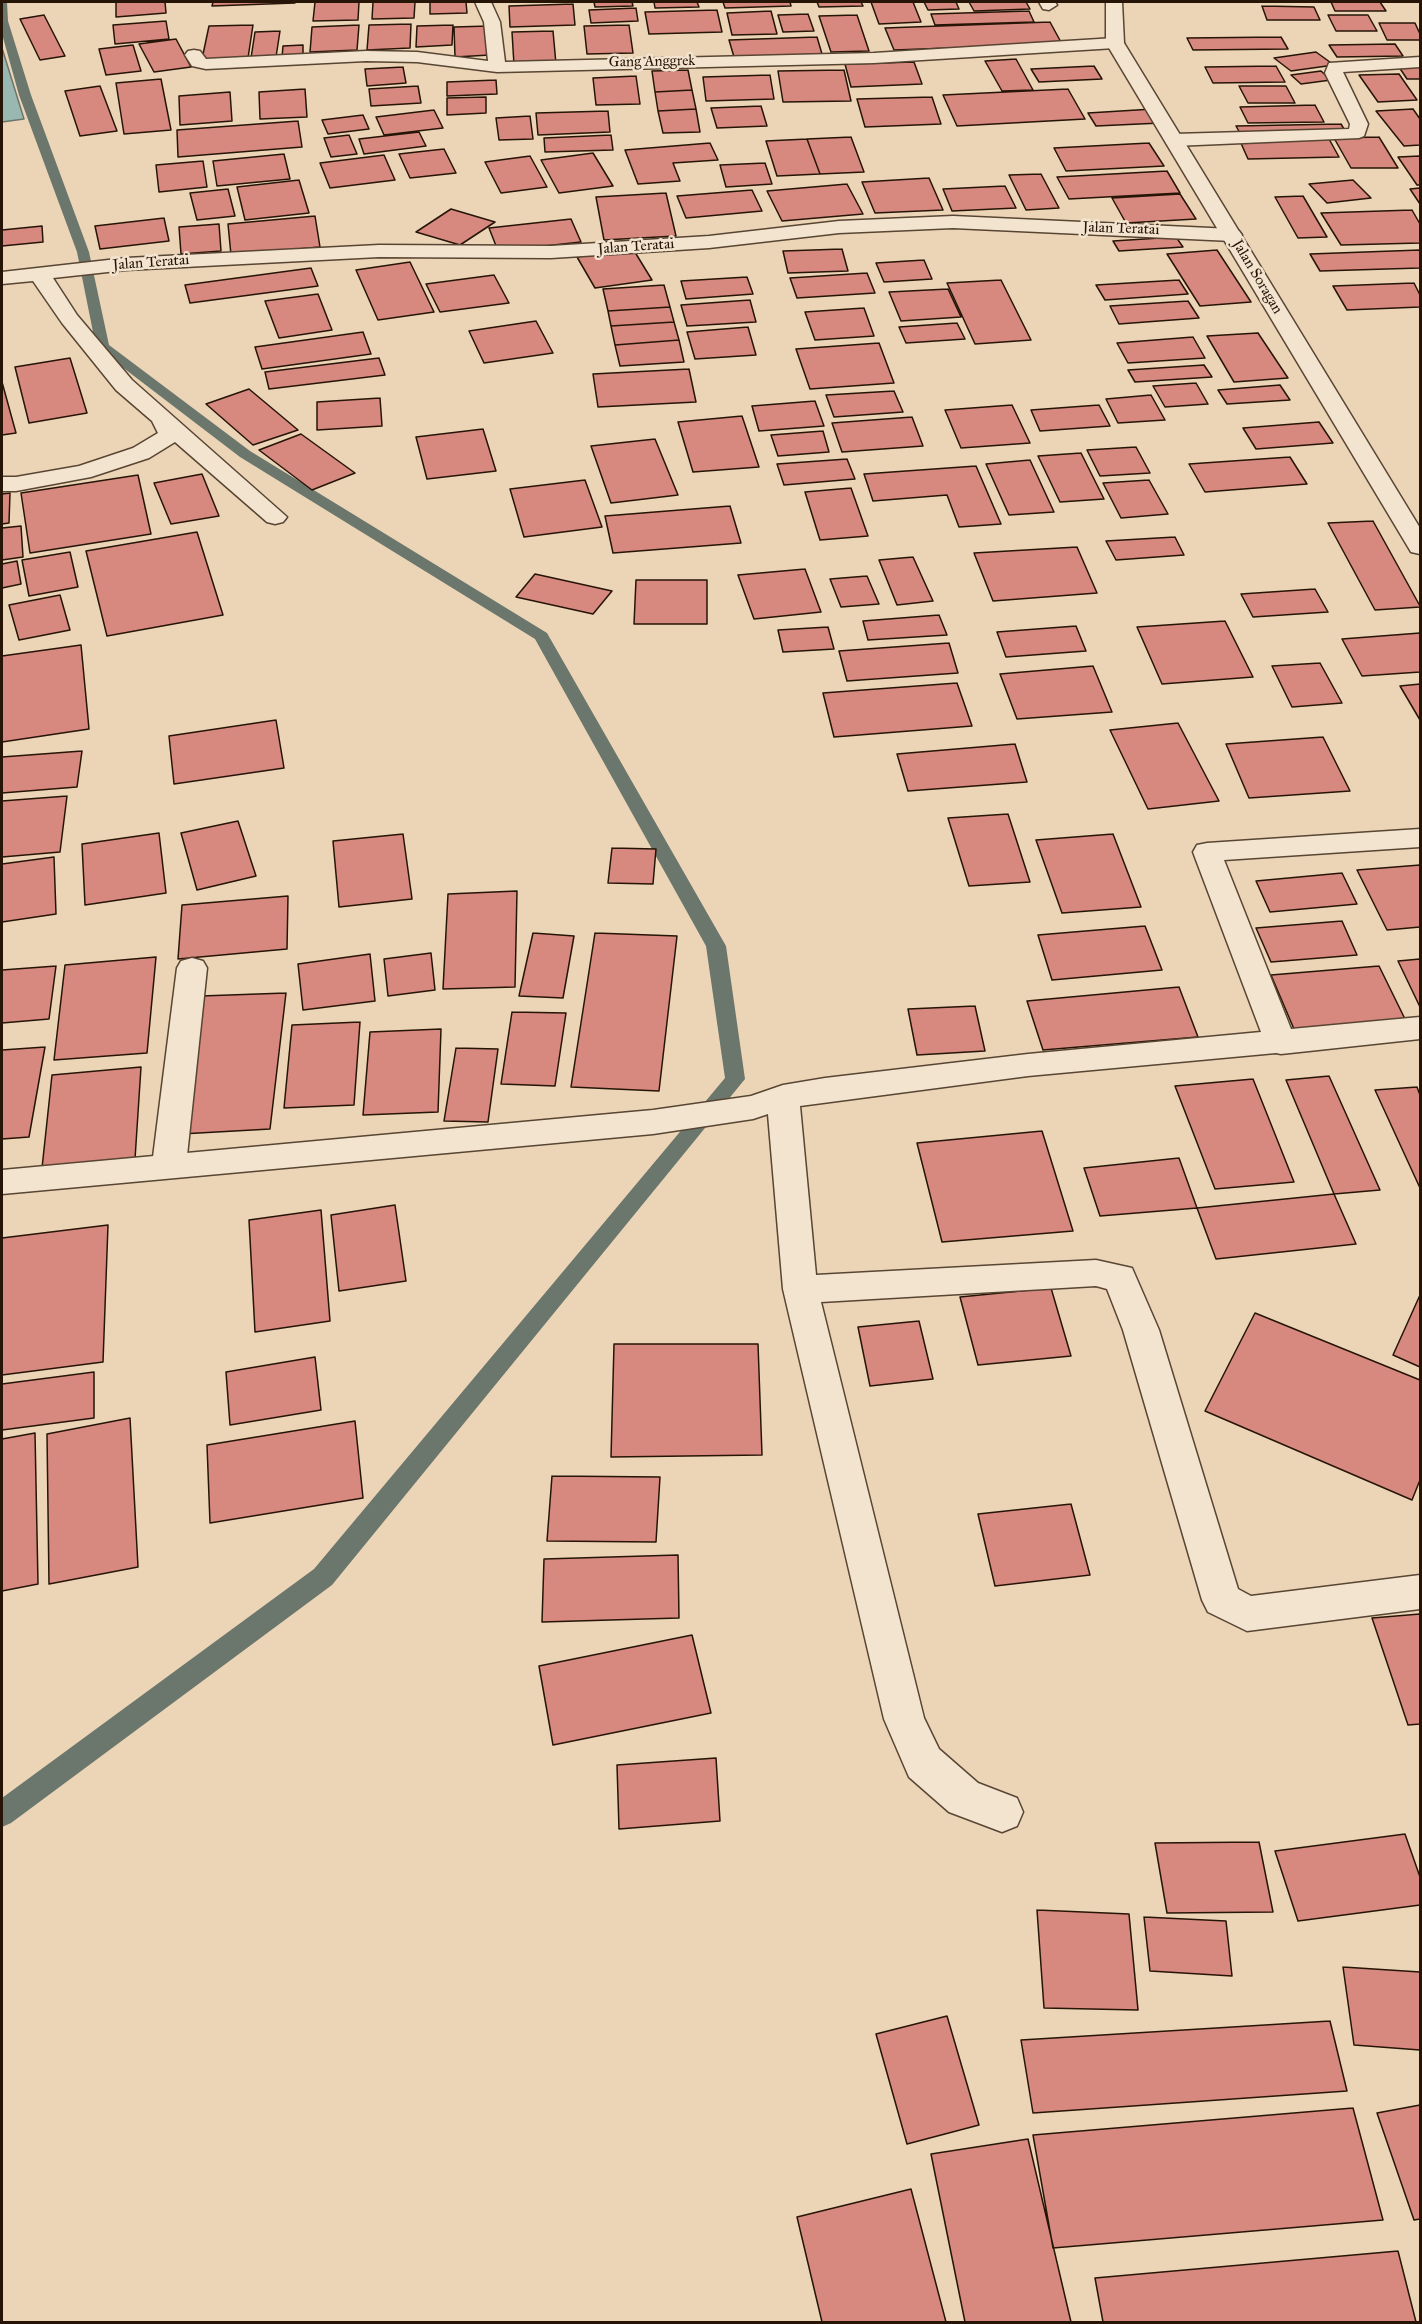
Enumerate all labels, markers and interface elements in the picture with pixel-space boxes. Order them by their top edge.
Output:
street label: Gang Anggrek [609,52,695,72]
street label: Jalan Teratai [1082,219,1160,239]
street label: Jalan Teratai [597,235,675,259]
street label: Jalan Soragan [1228,237,1286,317]
street label: Jalan Teratai [112,251,190,275]

